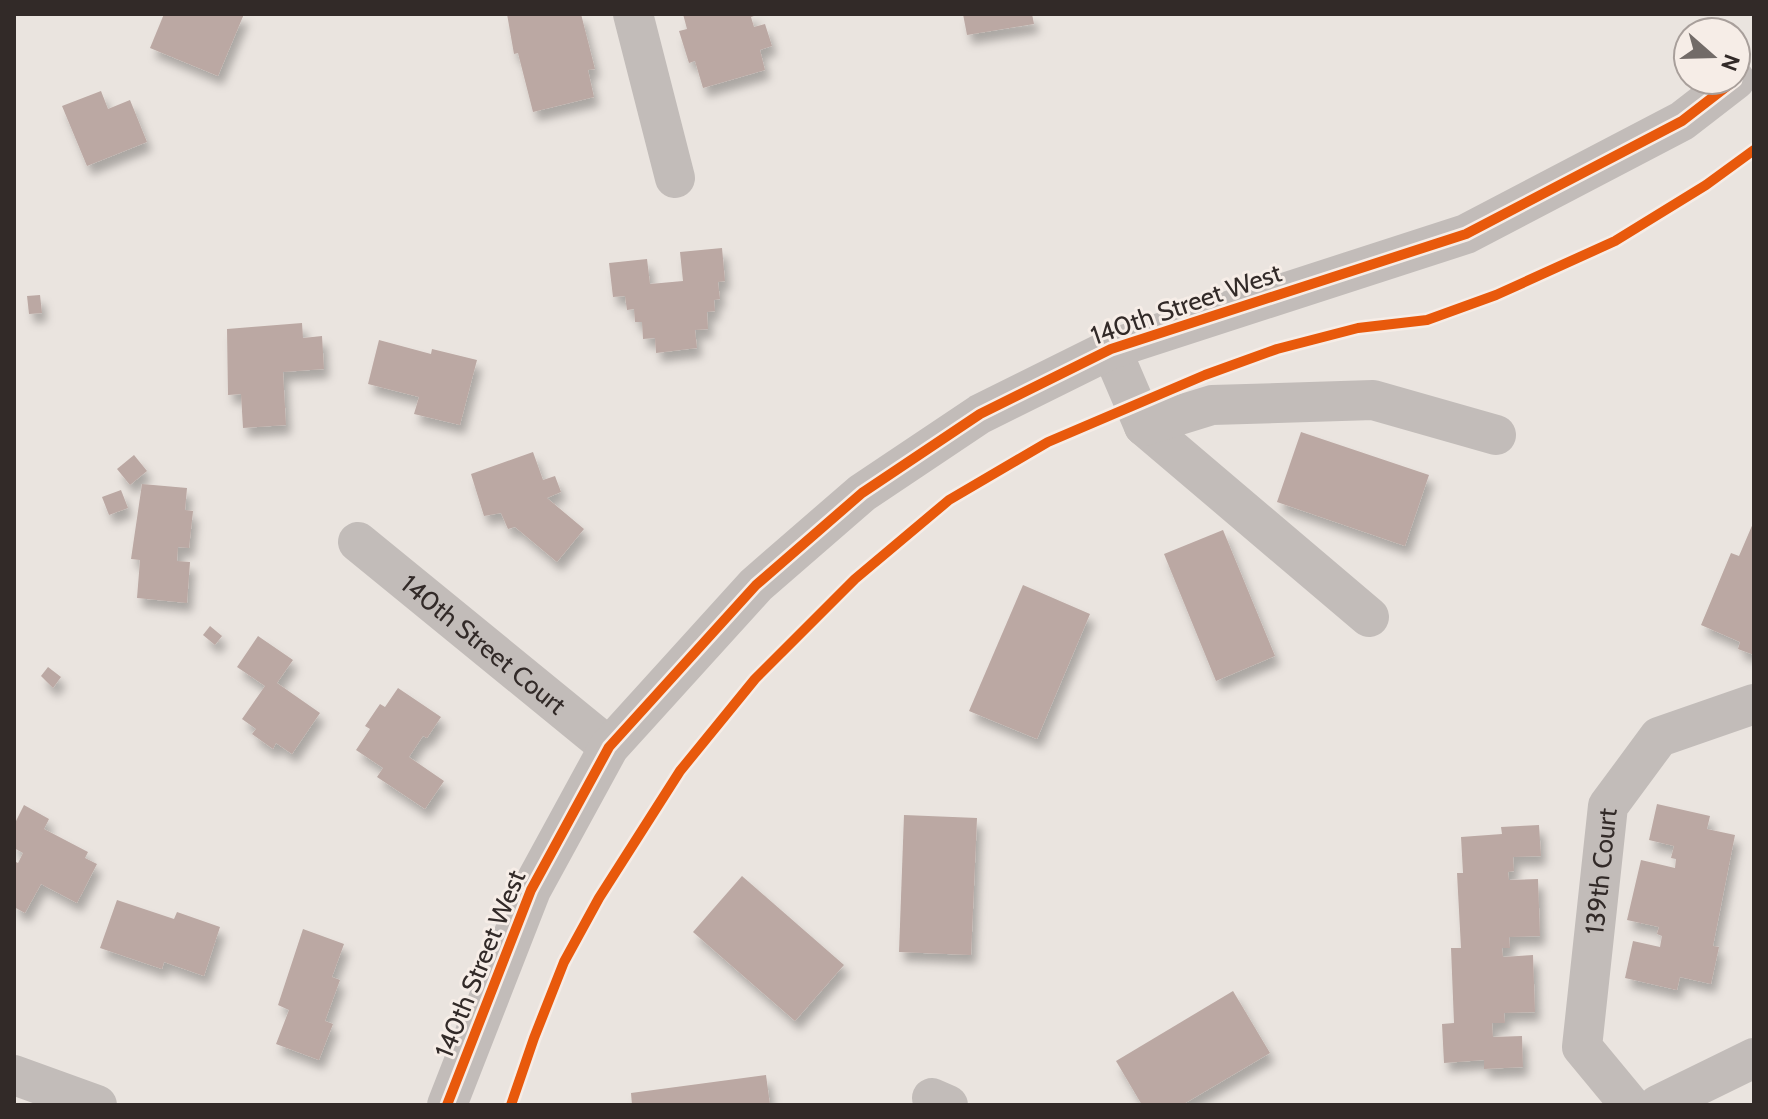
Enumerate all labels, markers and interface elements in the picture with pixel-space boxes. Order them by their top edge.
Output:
north arrow [1672,16,1752,96]
text: N [1715,51,1746,75]
street label: 140th Street West [1086,256,1286,352]
street label: 140th Street Court [394,568,573,721]
street label: 139th Court [1578,806,1624,936]
street label: 140th Street West [428,865,532,1062]

